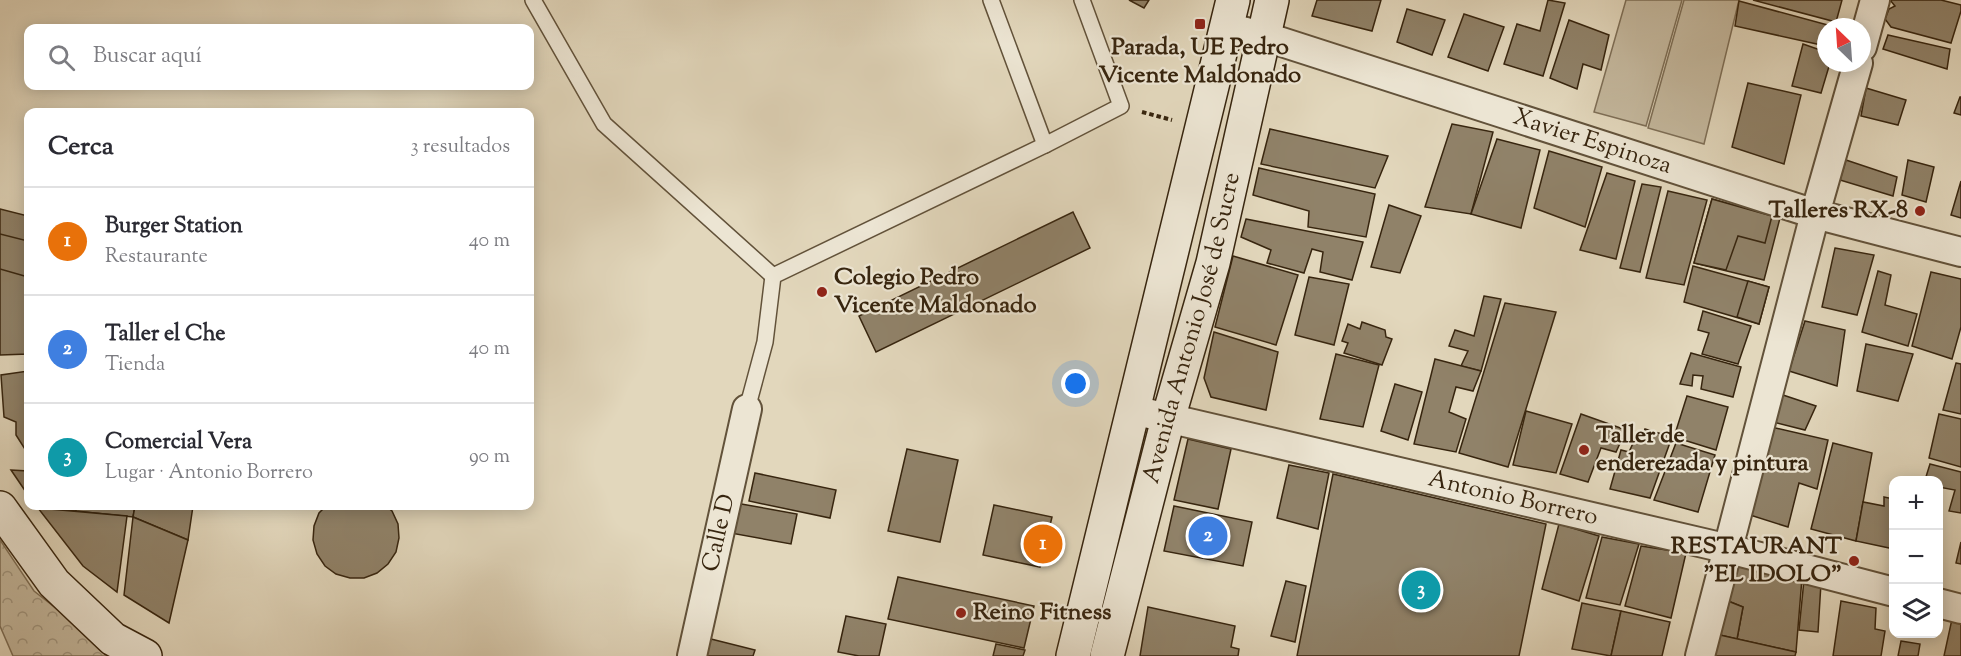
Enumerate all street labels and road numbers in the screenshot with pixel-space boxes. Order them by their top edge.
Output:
street label: Xavier Espinoza [1509,101,1676,184]
street label: Avenida Antonio José de Sucre [1135,169,1250,487]
street label: Antonio Borrero [1424,462,1601,535]
street label: Calle D [694,491,745,575]

